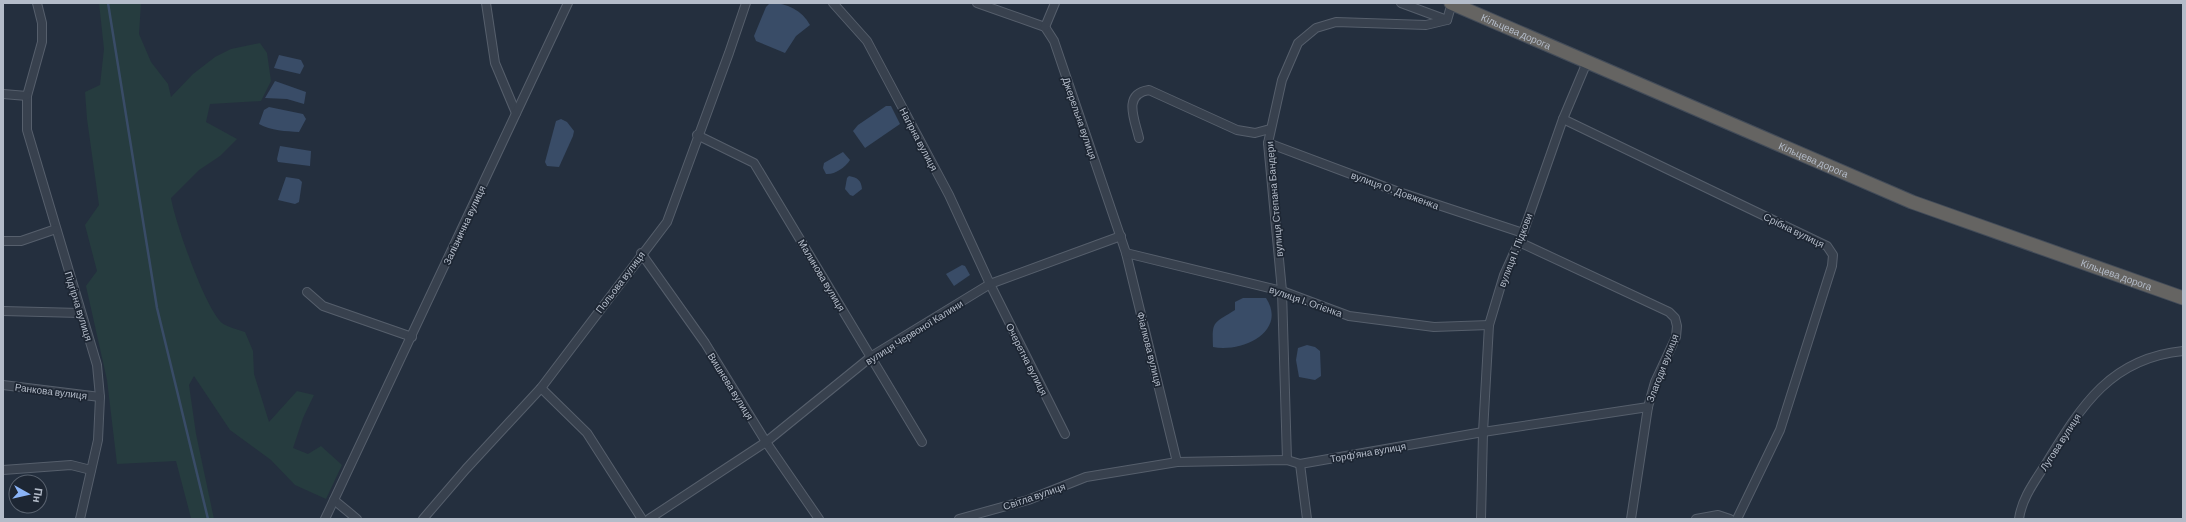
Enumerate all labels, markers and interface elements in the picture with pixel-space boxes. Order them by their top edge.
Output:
street label: Кільцева дорога [1480,11,1553,52]
street label: Джерельна вулиця [1060,75,1100,161]
street label: Нагірна вулиця [897,105,941,173]
street label: Кільцева дорога [1777,139,1851,180]
street label: вулиця Степана Бандери [1263,141,1285,257]
street label: вулиця О. Довженка [1349,169,1441,212]
street label: Залізнична вулиця [440,183,488,267]
street label: Срібна вулиця [1762,210,1826,250]
street label: вулиця І. Підкови [1495,211,1535,289]
street label: Малинова вулиця [796,237,848,313]
street label: Польова вулиця [593,249,647,315]
street label: Кільцева дорога [2079,256,2154,293]
street label: Підгірна вулиця [63,270,95,342]
street label: вулиця І. Огієнка [1268,283,1344,319]
street label: вулиця Червоної Калини [863,297,965,367]
street label: Фіалкова вулиця [1135,310,1165,388]
street label: Очеретна вулиця [1004,321,1050,397]
street label: Злагоди вулиця [1643,332,1681,404]
street label: Вишнева вулиця [706,350,756,422]
street label: Ранкова вулиця [14,381,88,401]
street label: Лугова вулиця [2037,411,2083,473]
street label: Торф'яна вулиця [1329,439,1407,465]
north arrow [8,474,48,514]
street label: Світла вулиця [1001,480,1067,512]
text: Пн [31,487,46,504]

